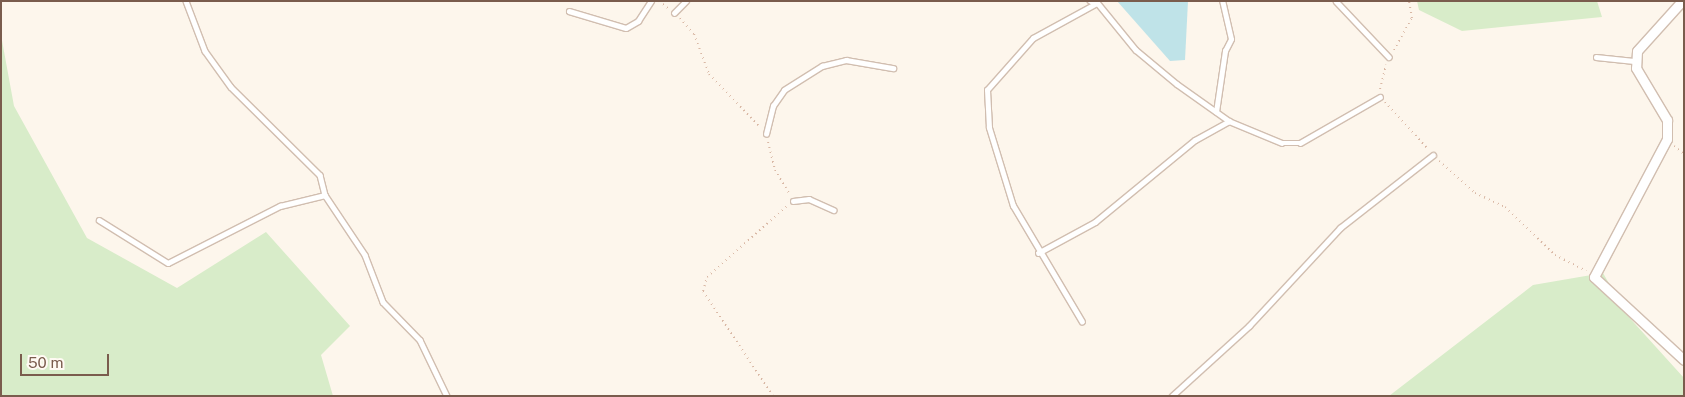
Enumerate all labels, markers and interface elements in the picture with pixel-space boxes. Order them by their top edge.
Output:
scale bar [22,344,111,376]
text: 50 m [28,354,63,371]

